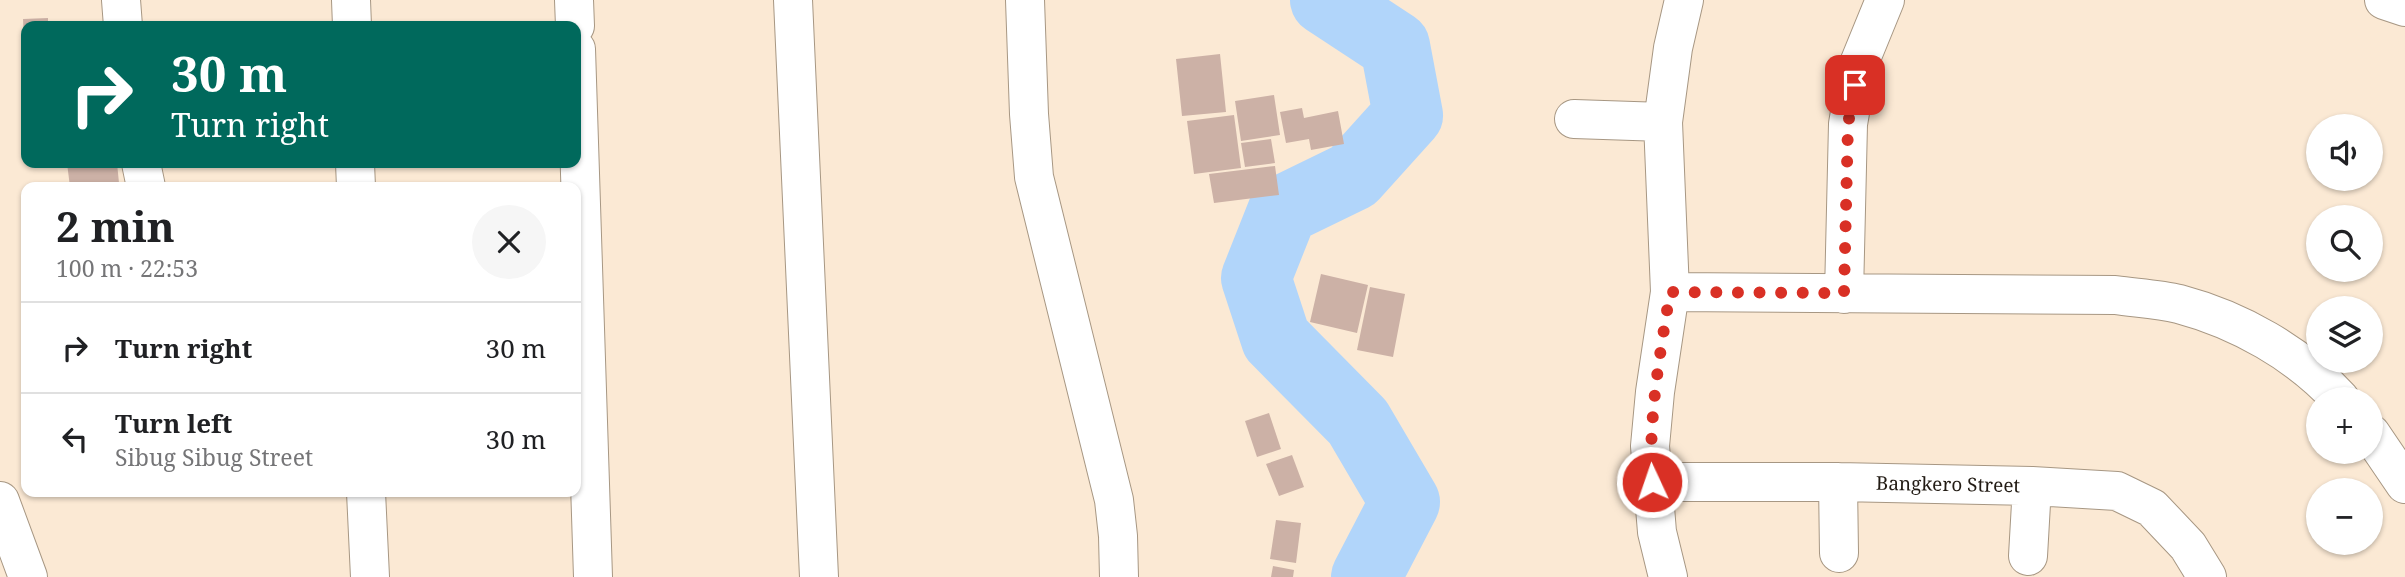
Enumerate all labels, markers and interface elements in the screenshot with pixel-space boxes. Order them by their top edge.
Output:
text: 30 m [171,40,287,106]
icon: right [56,49,147,140]
pin [1825,55,1885,115]
icon: arrive [1836,66,1874,104]
text: Turn right [171,103,329,146]
map controls [2306,114,2383,555]
button: sound [2306,114,2383,191]
text: 2 min [56,197,175,254]
button: close [472,205,546,279]
button: search [2306,205,2383,282]
text: 100 m · 22:53 [56,252,198,284]
button: layers [2306,296,2383,373]
icon: right [56,329,94,367]
text: Turn right [115,330,252,366]
text: 30 m [486,330,546,366]
button: + [2306,387,2383,464]
text: Turn left [115,405,232,441]
icon: left [56,420,94,458]
text: 30 m [486,421,546,457]
text: Sibug Sibug Street [115,441,313,473]
position arrow [1615,445,1689,519]
street label: Bangkero Street [1876,470,2021,498]
button: − [2306,478,2383,555]

